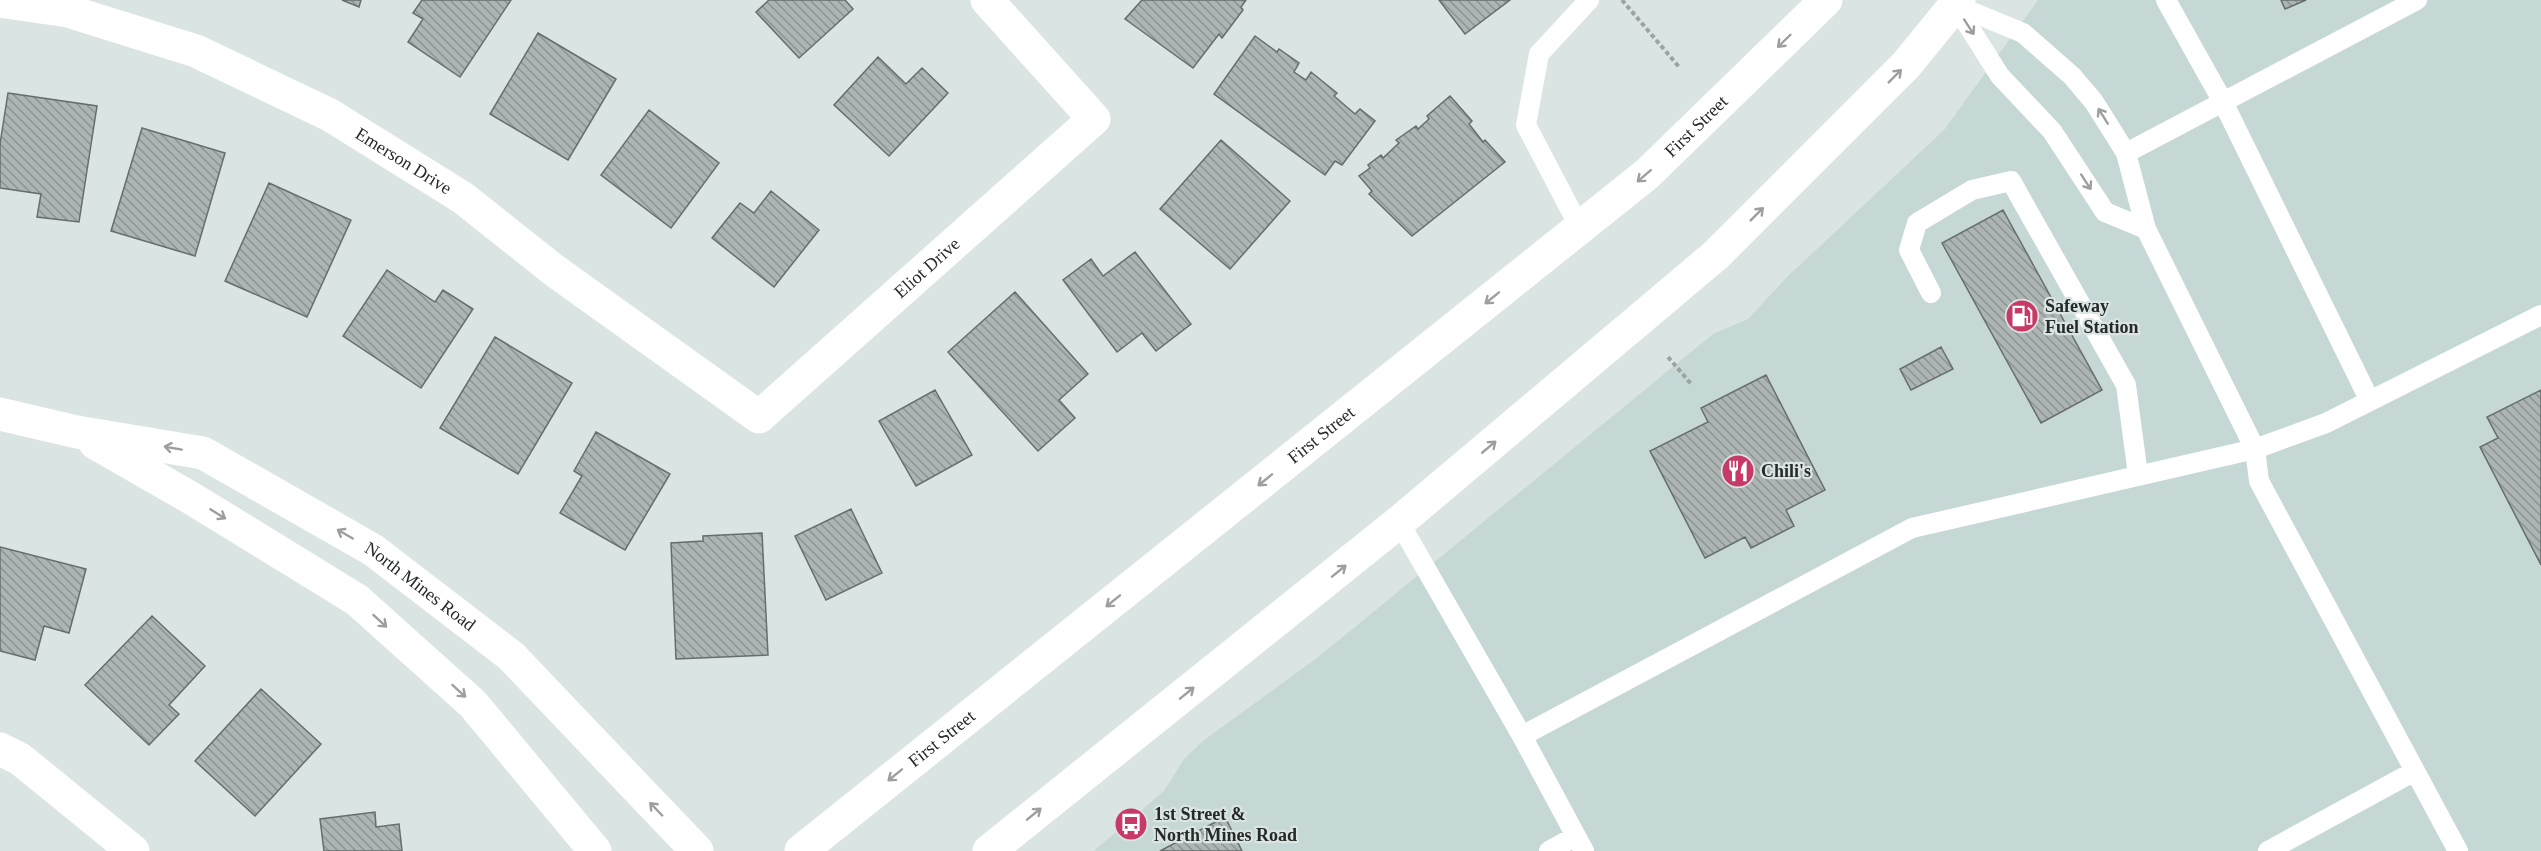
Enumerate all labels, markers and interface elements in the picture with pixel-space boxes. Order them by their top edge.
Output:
one-way arrow [1963,18,1975,35]
one-way arrow [1777,33,1792,48]
one-way arrow [1888,69,1903,84]
street label: First Street [1661,91,1732,161]
one-way arrow [2097,108,2109,125]
street label: Emerson Drive [352,123,455,198]
one-way arrow [1637,169,1652,183]
one-way arrow [2080,173,2092,190]
one-way arrow [1750,207,1765,221]
street label: Eliot Drive [890,233,964,302]
one-way arrow [1484,292,1500,305]
place label: Safeway Fuel Station [2045,296,2139,337]
fuel station icon: Safeway Fuel Station [2004,298,2040,334]
street label: First Street [1284,402,1358,468]
one-way arrow [1481,440,1497,453]
one-way arrow [163,442,183,453]
restaurant icon: Chili's [1720,453,1756,489]
place label: Chili's [1761,461,1811,481]
one-way arrow [1257,473,1273,486]
one-way arrow [209,509,226,521]
one-way arrow [337,528,354,540]
street label: North Mines Road [361,538,479,635]
one-way arrow [1331,564,1347,577]
one-way arrow [1105,595,1121,608]
one-way arrow [372,614,387,628]
one-way arrow [451,684,466,698]
one-way arrow [1178,686,1194,699]
street label: First Street [904,706,979,771]
one-way arrow [887,769,903,782]
one-way arrow [649,801,663,816]
place label: 1st Street & North Mines Road [1154,804,1297,845]
bus stop icon: 1st Street & North Mines Road [1113,806,1149,842]
one-way arrow [1026,808,1042,821]

